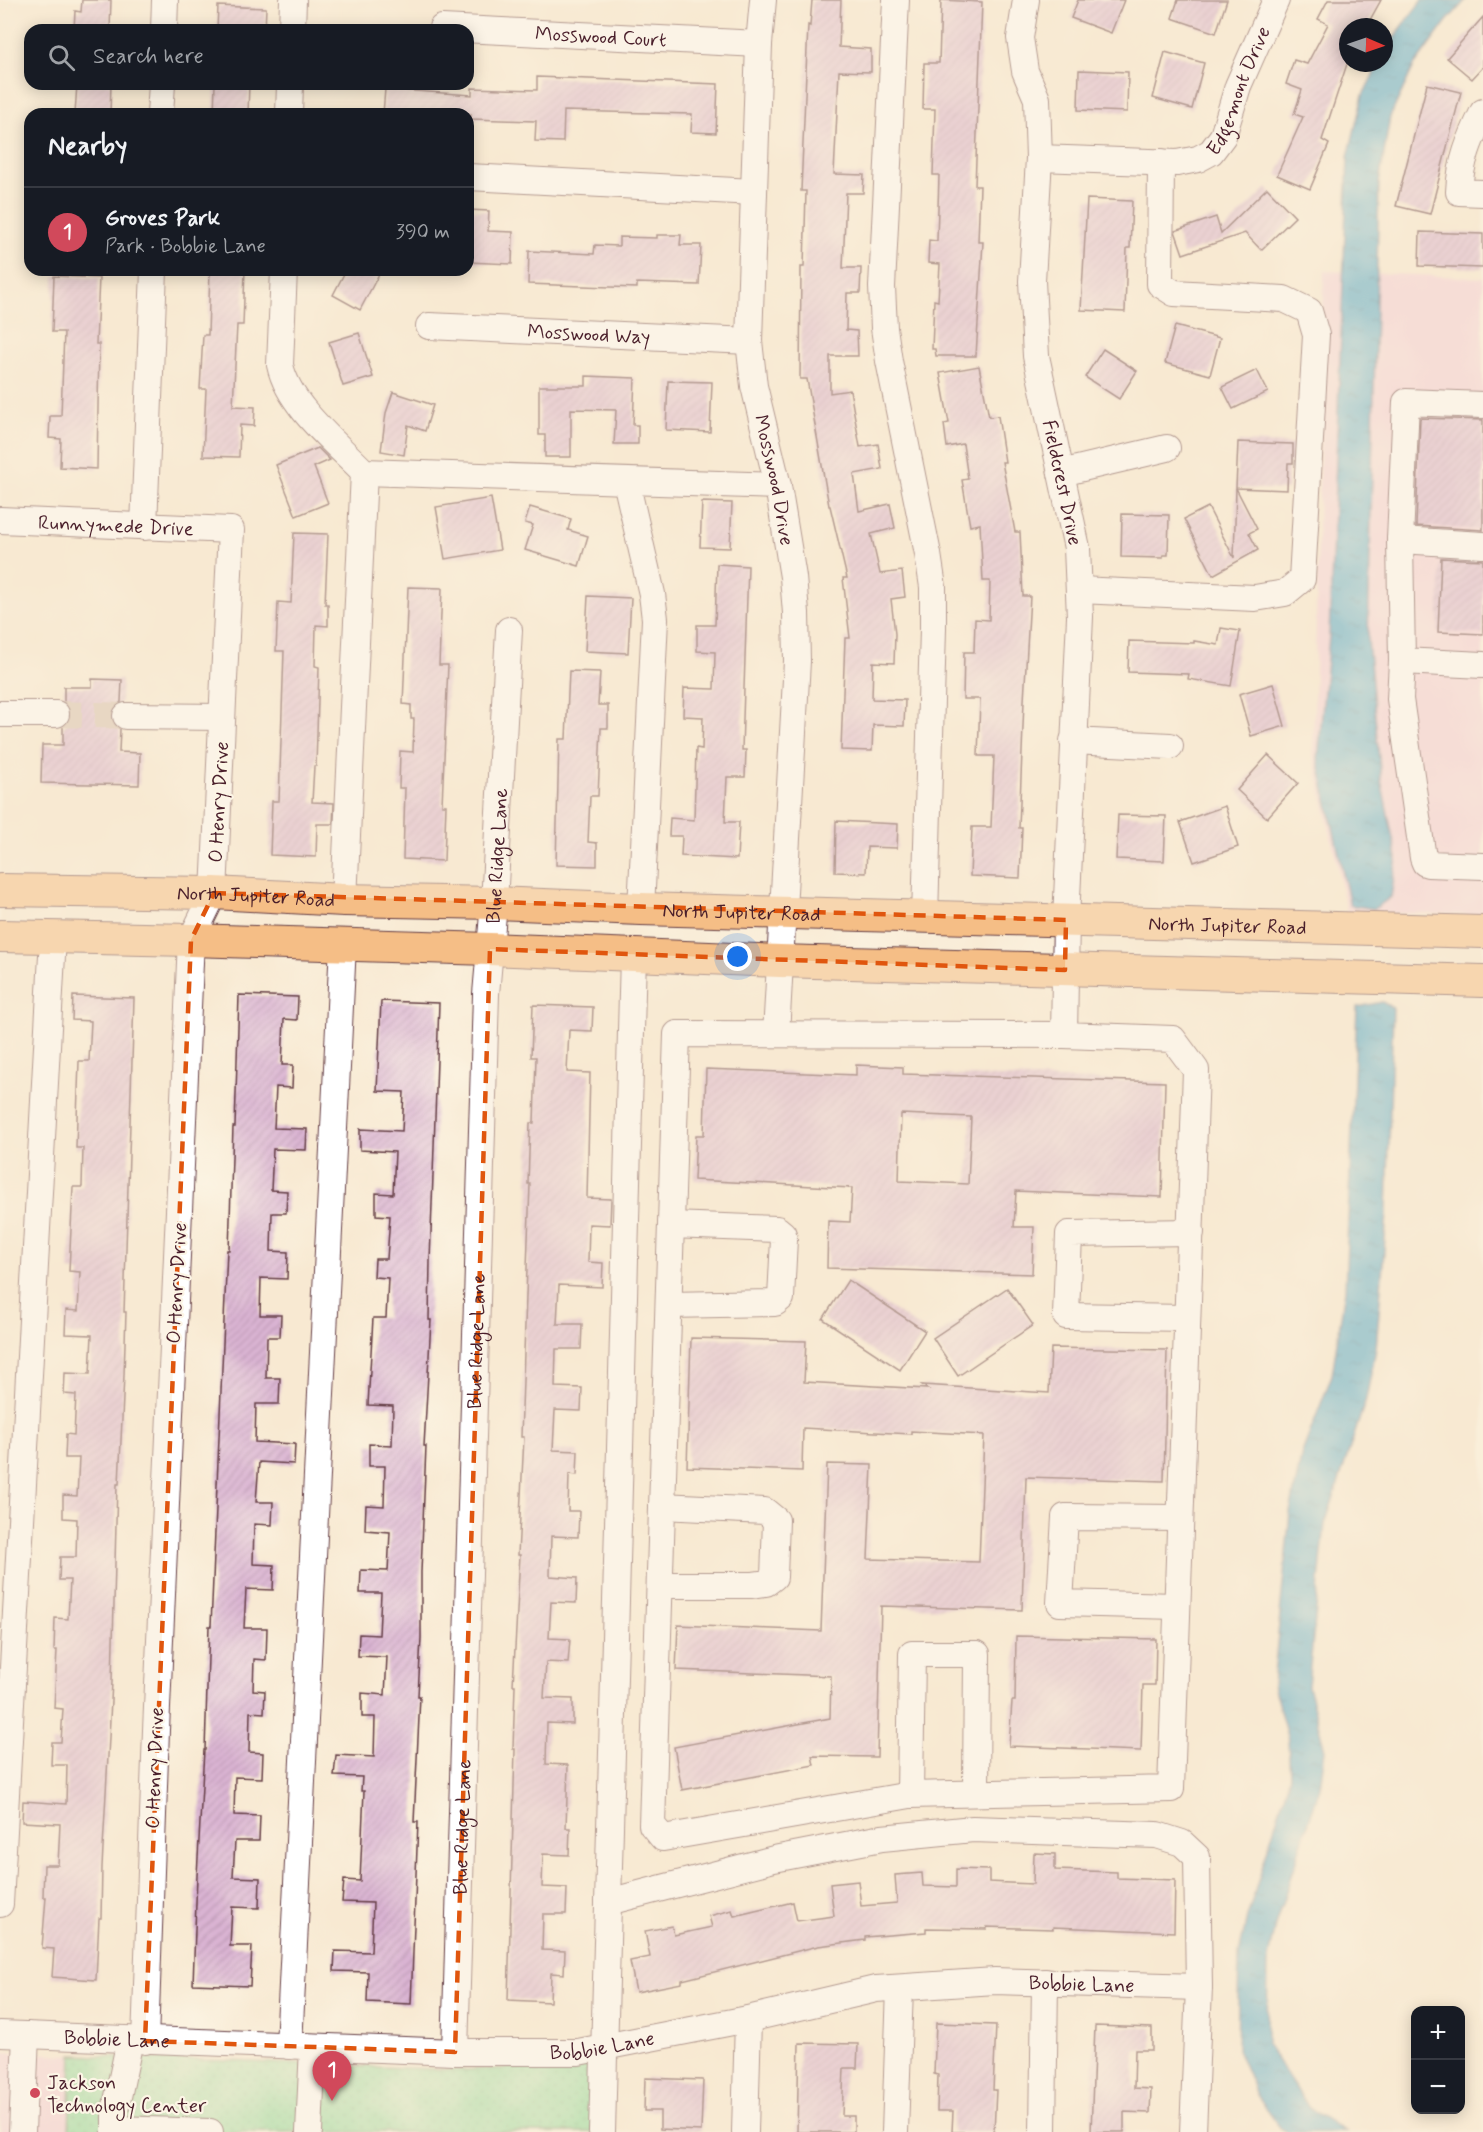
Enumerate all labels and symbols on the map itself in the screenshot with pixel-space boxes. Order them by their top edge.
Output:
north arrow [1339,18,1393,72]
street label: Mosswood Court [534,21,667,54]
street label: Edgemont Drive [1201,22,1278,162]
street label: Mosswood Way [527,319,651,351]
street label: Mosswood Drive [746,412,800,548]
street label: Fieldcrest Drive [1035,418,1088,548]
street label: Runnymede Drive [38,510,194,543]
street label: O Henry Drive [203,741,236,863]
street label: Blue Ridge Lane [480,787,515,925]
street label: North Jupiter Road [177,880,336,914]
street label: North Jupiter Road [662,898,821,929]
street label: North Jupiter Road [1148,911,1307,942]
your location [723,942,752,971]
street label: O Henry Drive [161,1222,194,1344]
street label: Blue Ridge Lane [462,1273,493,1410]
street label: O Henry Drive [140,1707,171,1829]
street label: Blue Ridge Lane [448,1759,479,1895]
street label: Bobbie Lane [1028,1970,1135,2000]
street label: Bobbie Lane [63,2025,170,2056]
street label: Bobbie Lane [550,2025,657,2067]
pin: 1 [312,2052,352,2101]
place label: Jackson Technology Center [47,2070,207,2121]
marker: Jackson Technology Center [28,2086,42,2100]

